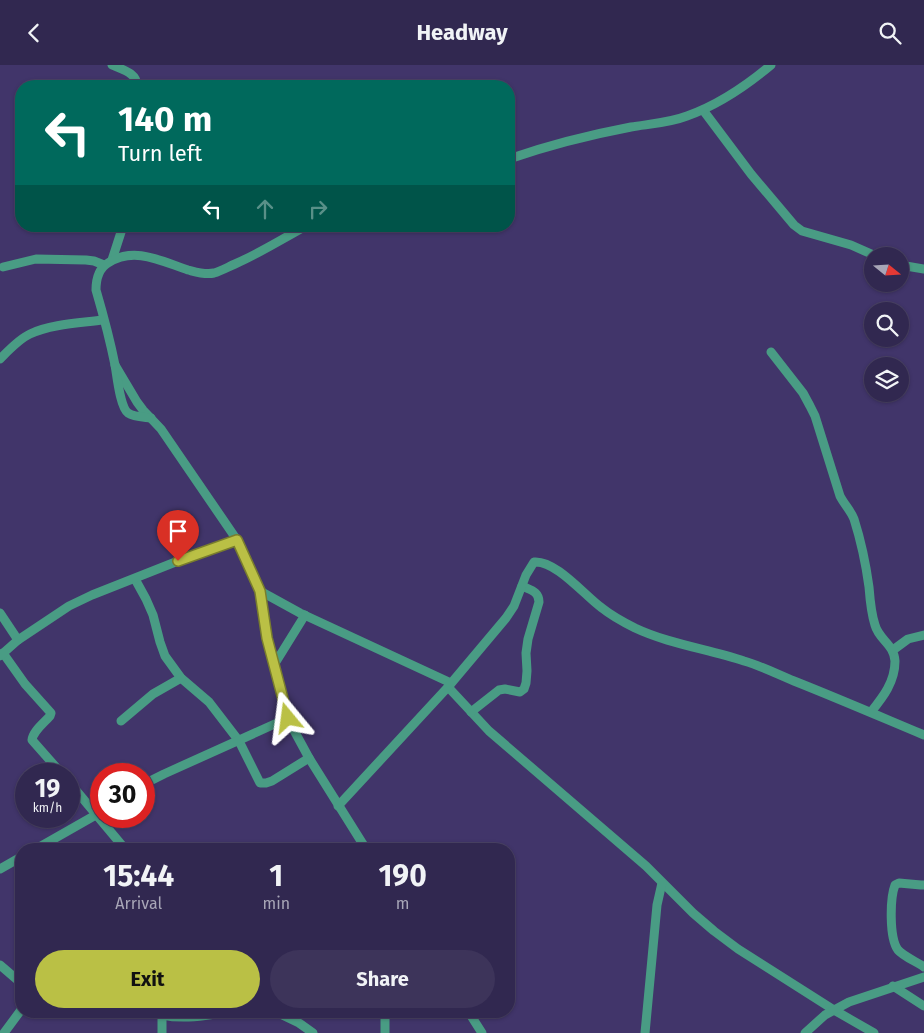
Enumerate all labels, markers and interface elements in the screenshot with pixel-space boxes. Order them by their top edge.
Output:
icon: back [20,19,48,47]
text: Headway [416,19,508,46]
icon: search [876,19,904,47]
text: 140 m [118,98,212,140]
icon: left [35,100,100,165]
text: Turn left [118,140,202,167]
icon: left [198,195,226,223]
icon: ahead [251,195,279,223]
icon: right [304,195,332,223]
north arrow [864,247,909,293]
map controls [864,247,909,402]
button: search [864,302,909,347]
button: layers [864,357,909,402]
pin [157,510,199,561]
icon: arrive [164,517,192,545]
position arrow [261,691,313,743]
speed limit sign: 30 [90,763,155,828]
text: 19 [35,774,60,804]
text: km/h [33,801,62,815]
text: 15:44 [103,858,174,894]
text: 1 [269,858,283,894]
text: 190 [378,858,427,894]
text: Arrival [115,894,162,913]
text: min [263,894,290,913]
text: m [396,894,409,913]
button: Exit [35,950,260,1008]
button: Share [270,950,495,1008]

